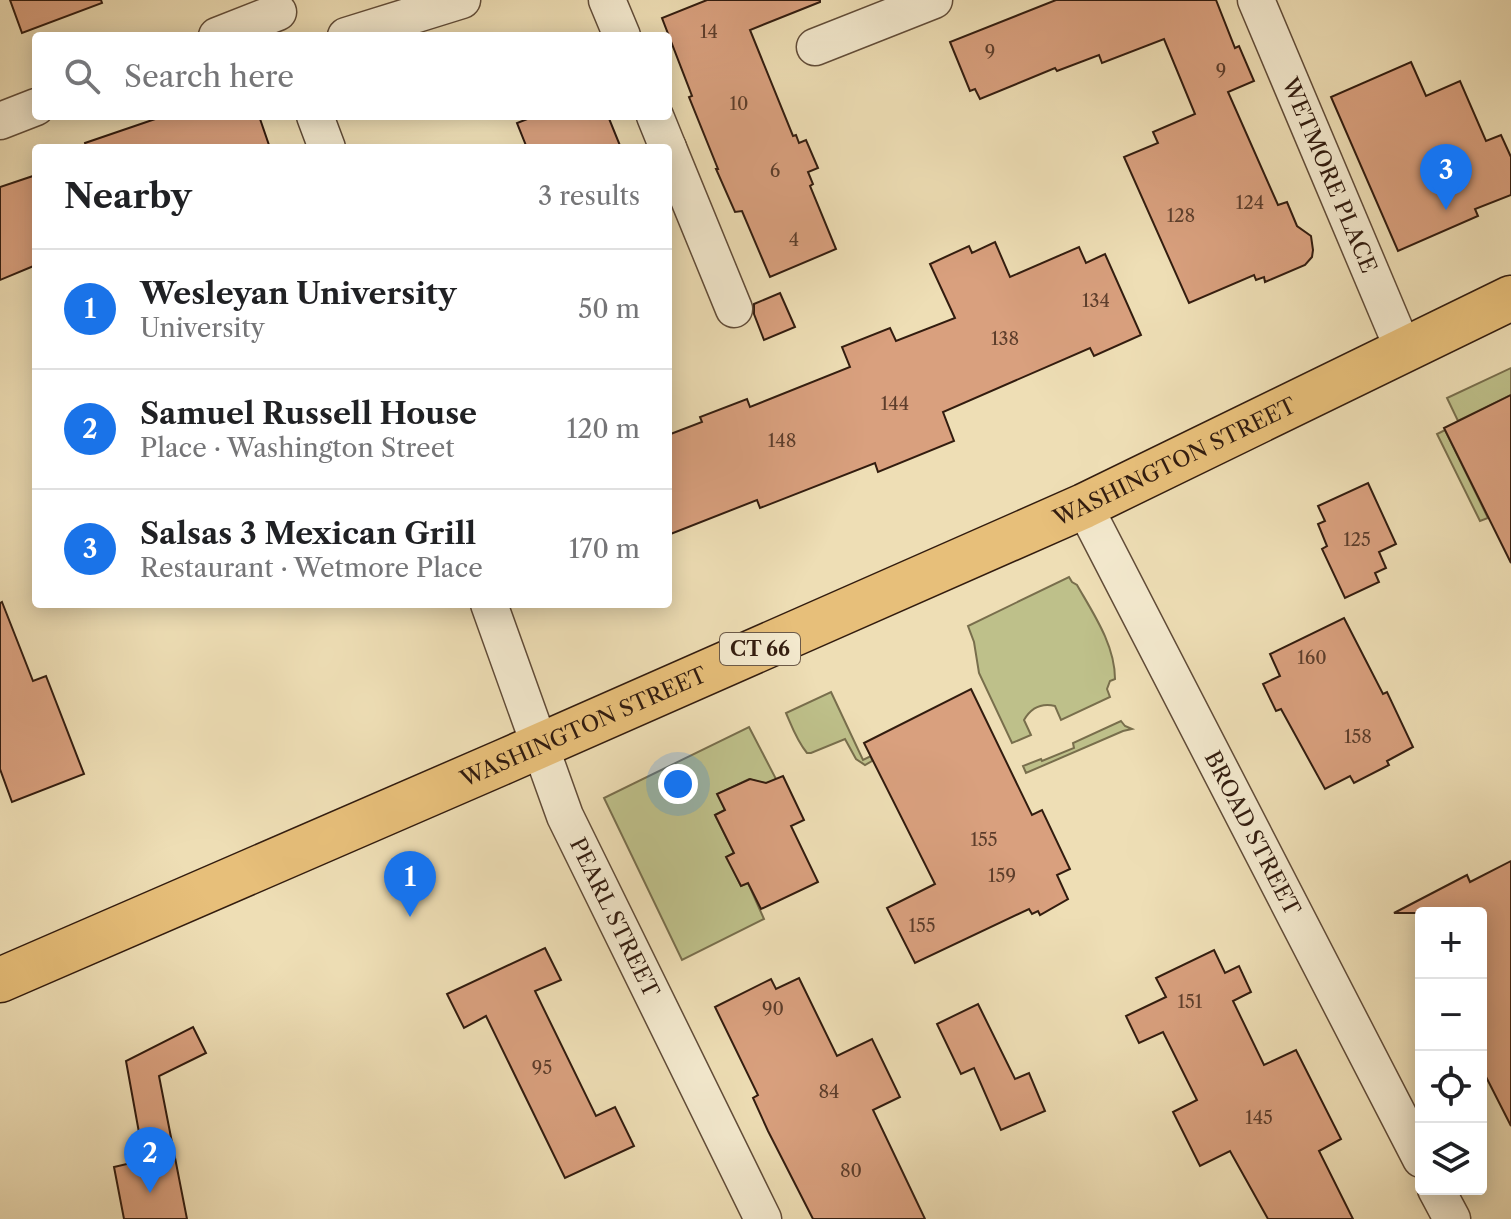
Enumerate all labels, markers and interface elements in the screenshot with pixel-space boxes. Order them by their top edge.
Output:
house number: 14 [700,21,718,43]
search box [32,32,672,120]
house number: 9 [985,41,995,63]
icon: search [60,54,104,98]
text: Search here [124,58,294,95]
house number: 9 [1216,60,1226,82]
street label: WETMORE PLACE [1276,73,1382,277]
house number: 10 [730,93,748,115]
pin: 3 [1420,144,1472,210]
house number: 6 [770,160,780,182]
text: Nearby [64,175,192,217]
text: 3 results [538,180,640,212]
house number: 124 [1236,192,1264,214]
house number: 128 [1167,205,1195,227]
house number: 4 [789,229,799,251]
text: Wesleyan University [140,275,456,312]
house number: 134 [1082,290,1110,312]
text: 1 [84,293,96,325]
text: 50 m [578,293,640,325]
text: University [140,312,265,344]
house number: 138 [991,328,1019,350]
street label: WASHINGTON STREET [1048,392,1301,532]
house number: 144 [881,393,909,415]
text: Samuel Russell House [140,395,477,432]
text: 2 [82,413,98,445]
text: 120 m [566,413,640,445]
house number: 148 [768,430,796,452]
text: Place · Washington Street [140,432,454,464]
text: Salsas 3 Mexican Grill [140,515,476,552]
house number: 125 [1343,529,1371,551]
text: 3 [83,533,97,565]
text: 170 m [569,533,640,565]
text: Restaurant · Wetmore Place [140,552,483,584]
road number: CT 66 [720,633,800,665]
house number: 160 [1297,647,1327,669]
street label: WASHINGTON STREET [455,661,711,793]
house number: 158 [1344,726,1372,748]
street label: BROAD STREET [1199,746,1306,920]
your location [658,764,698,804]
house number: 155 [970,829,998,851]
street label: PEARL STREET [564,833,665,1002]
pin: 1 [384,851,436,917]
house number: 159 [988,865,1016,887]
map controls [1415,907,1487,1195]
button: + [1415,907,1487,979]
house number: 155 [908,915,936,937]
button: − [1415,979,1487,1051]
house number: 151 [1178,991,1203,1013]
house number: 90 [762,998,784,1020]
button: locate [1415,1051,1487,1123]
house number: 95 [532,1057,552,1079]
house number: 84 [818,1081,840,1103]
house number: 145 [1245,1107,1273,1129]
button: layers [1415,1123,1487,1195]
pin: 2 [124,1127,176,1193]
house number: 80 [840,1160,862,1182]

